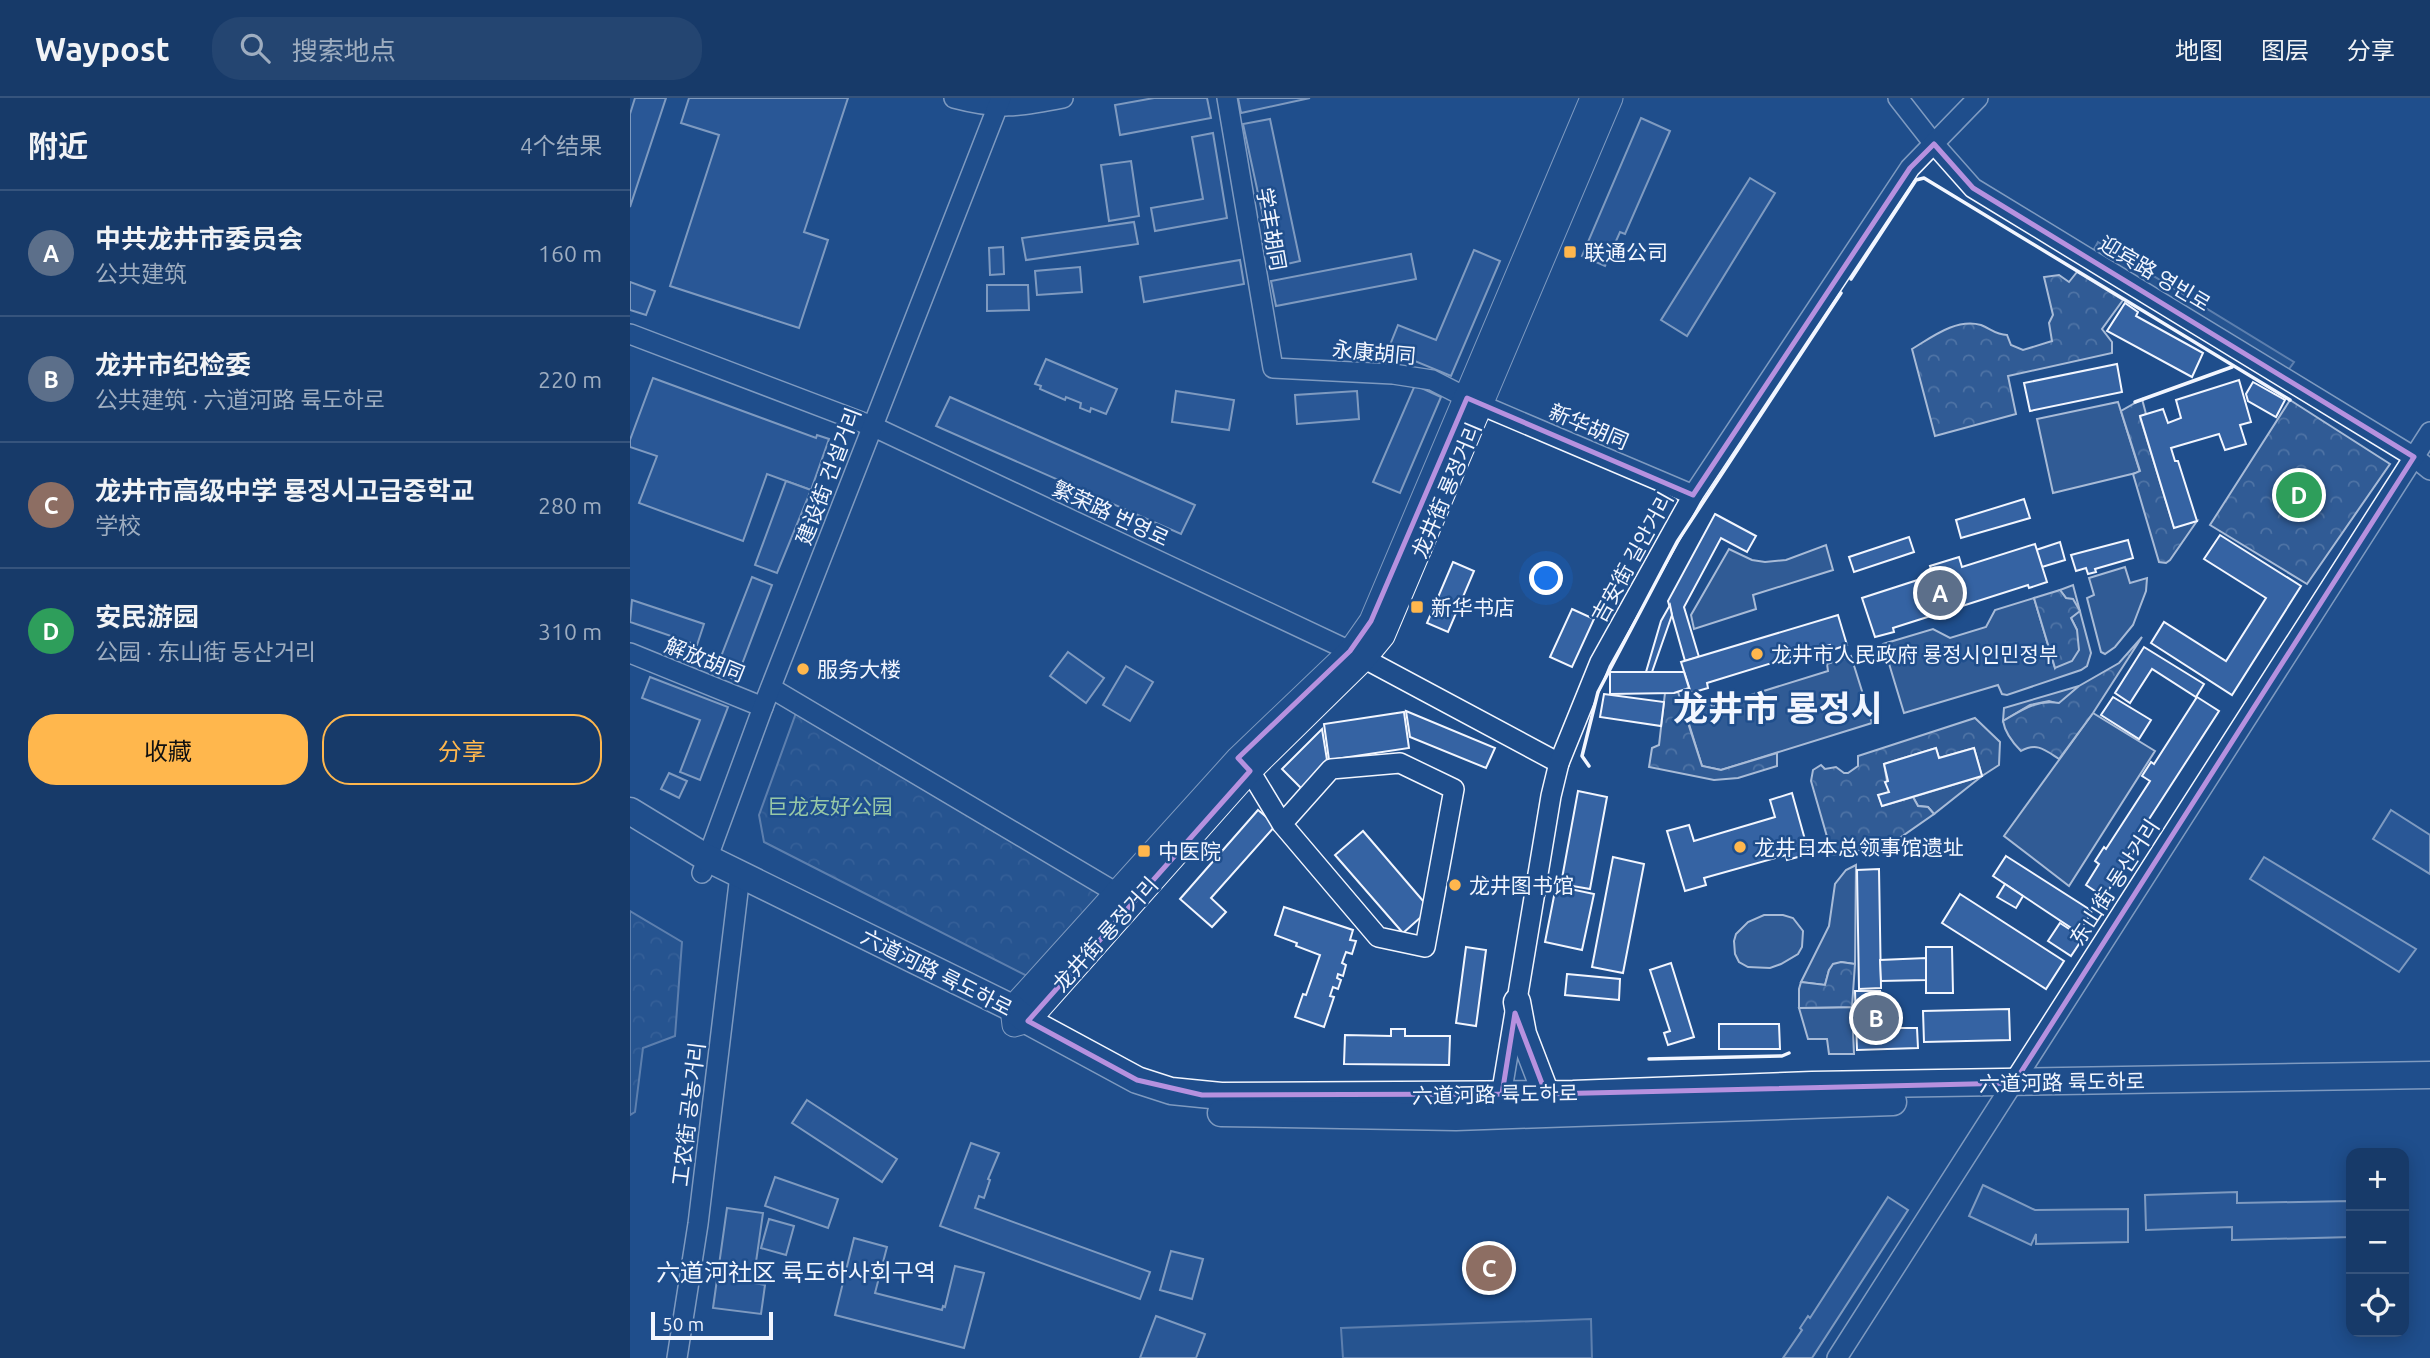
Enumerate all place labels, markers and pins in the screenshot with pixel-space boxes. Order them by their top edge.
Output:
place label: 联通公司 [1584,240,1668,264]
marker: 联通公司 [1562,244,1578,260]
pin: D [2276,469,2322,521]
pin: A [1917,567,1963,619]
place label: 新华书店 [1431,595,1515,619]
marker: 新华书店 [1409,599,1425,615]
place label: 龙井市人民政府 룡정시인민정부 [1771,642,2058,666]
marker: 龙井市人民政府 룡정시인민정부 [1749,646,1765,662]
place label: 服务大楼 [817,657,901,681]
marker: 服务大楼 [795,661,811,677]
place label: 龙井日本总领事馆遗址 [1754,835,1964,859]
place label: 中医院 [1158,839,1221,863]
marker: 龙井日本总领事馆遗址 [1732,839,1748,855]
marker: 中医院 [1136,843,1152,859]
place label: 龙井图书馆 [1469,873,1574,897]
marker: 龙井图书馆 [1447,877,1463,893]
pin: B [1853,992,1899,1044]
pin: C [1466,1242,1512,1294]

